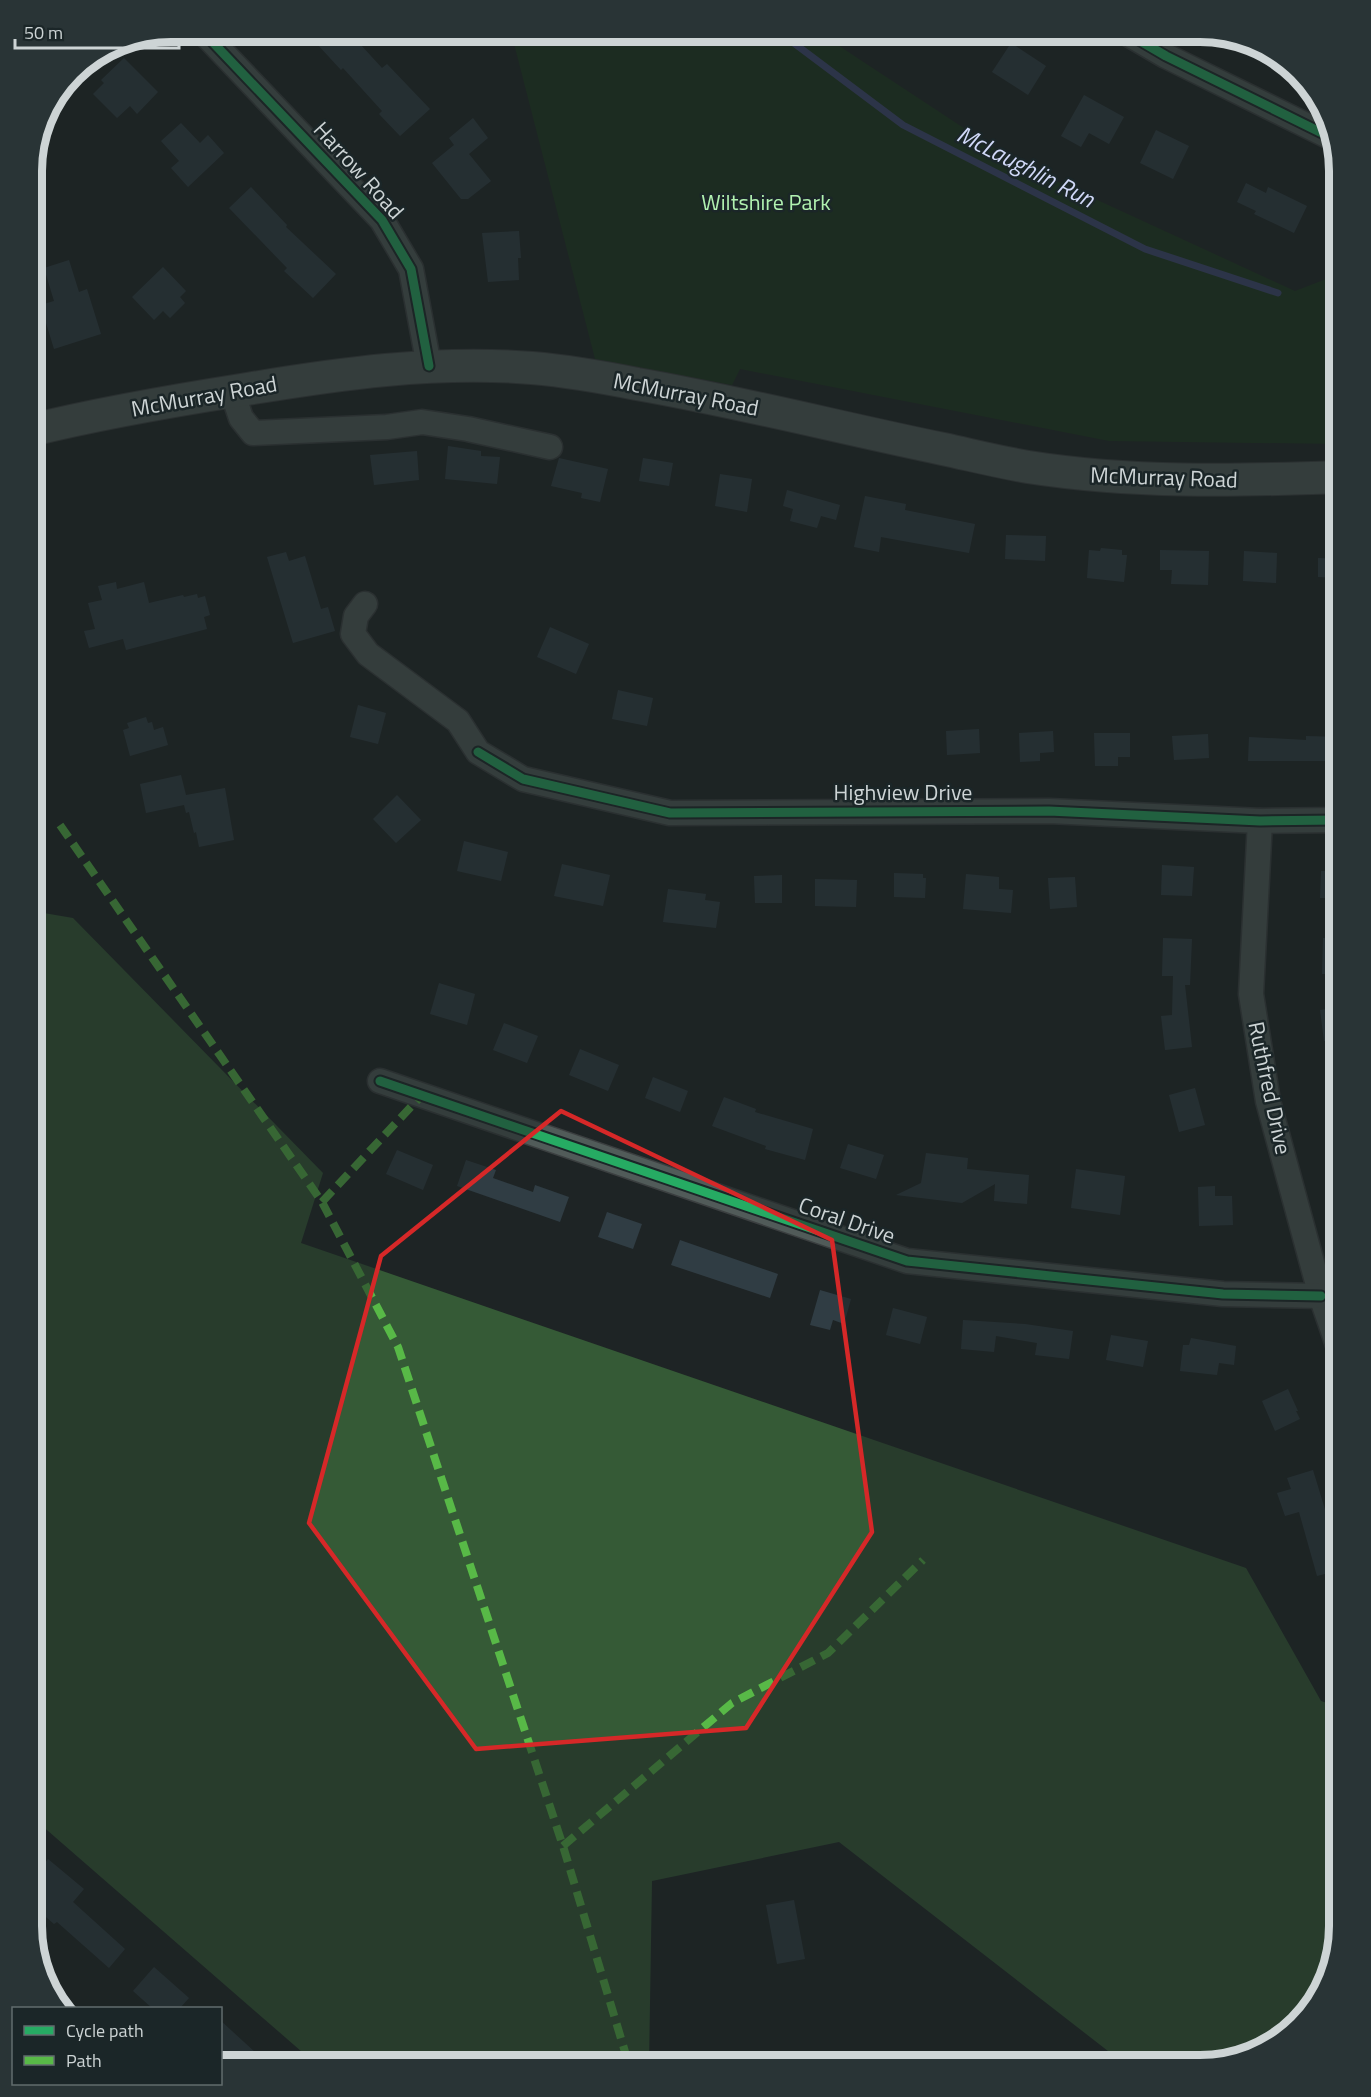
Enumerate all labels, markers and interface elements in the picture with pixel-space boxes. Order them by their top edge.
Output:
scale bar [15,12,178,50]
text: 50 m [24,19,63,46]
street label: Harrow Road [306,113,412,227]
water label: McLaughlin Run [951,116,1102,217]
park label: Wiltshire Park [701,185,831,219]
street label: McMurray Road [610,363,762,425]
street label: McMurray Road [128,366,280,426]
street label: McMurray Road [1090,457,1238,497]
street label: Highview Drive [834,775,972,809]
street label: Ruthfred Drive [1239,1018,1301,1158]
street label: Coral Drive [794,1188,900,1252]
legend [12,2007,222,2085]
text: Cycle path [66,2017,144,2044]
text: Path [66,2047,102,2074]

